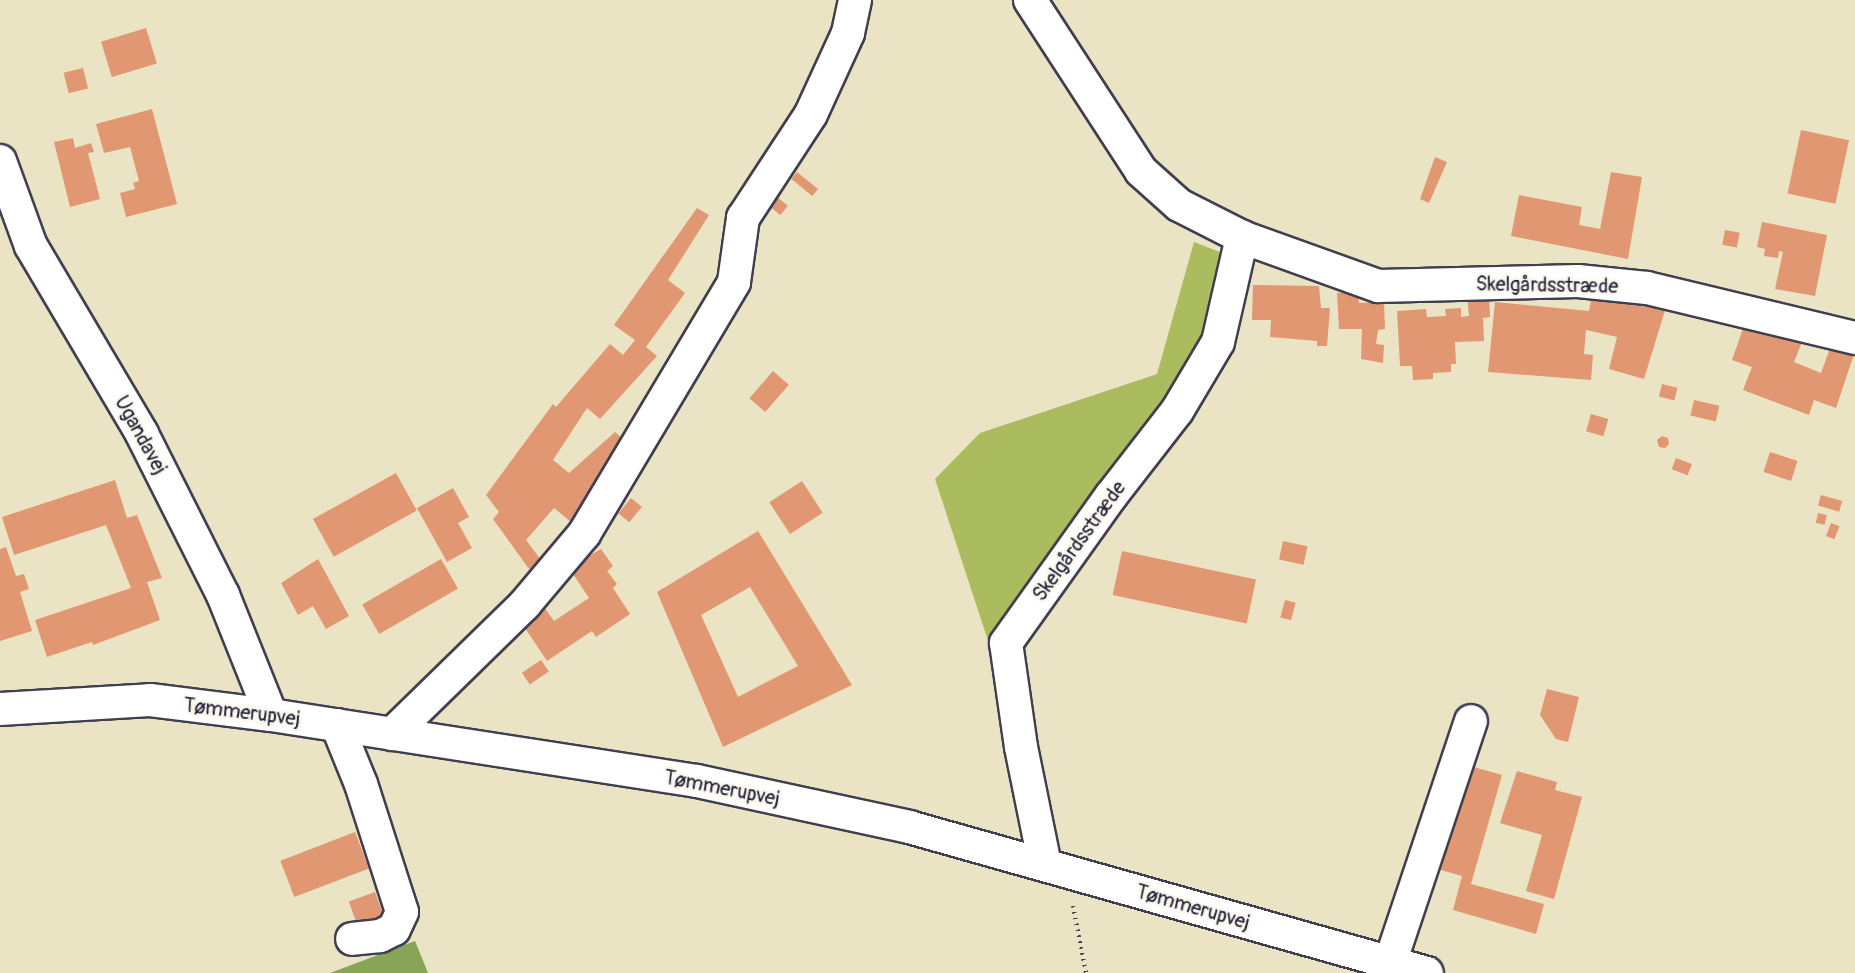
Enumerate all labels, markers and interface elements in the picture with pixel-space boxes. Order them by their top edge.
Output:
street label: Skelgårdsstræde [1475,272,1619,298]
street label: Ugandavej [110,392,172,478]
street label: Skelgårdsstræde [1027,476,1131,606]
street label: Tømmerupvej [182,693,302,731]
street label: Tømmerupvej [662,765,782,811]
street label: Tømmerupvej [1133,879,1253,935]

